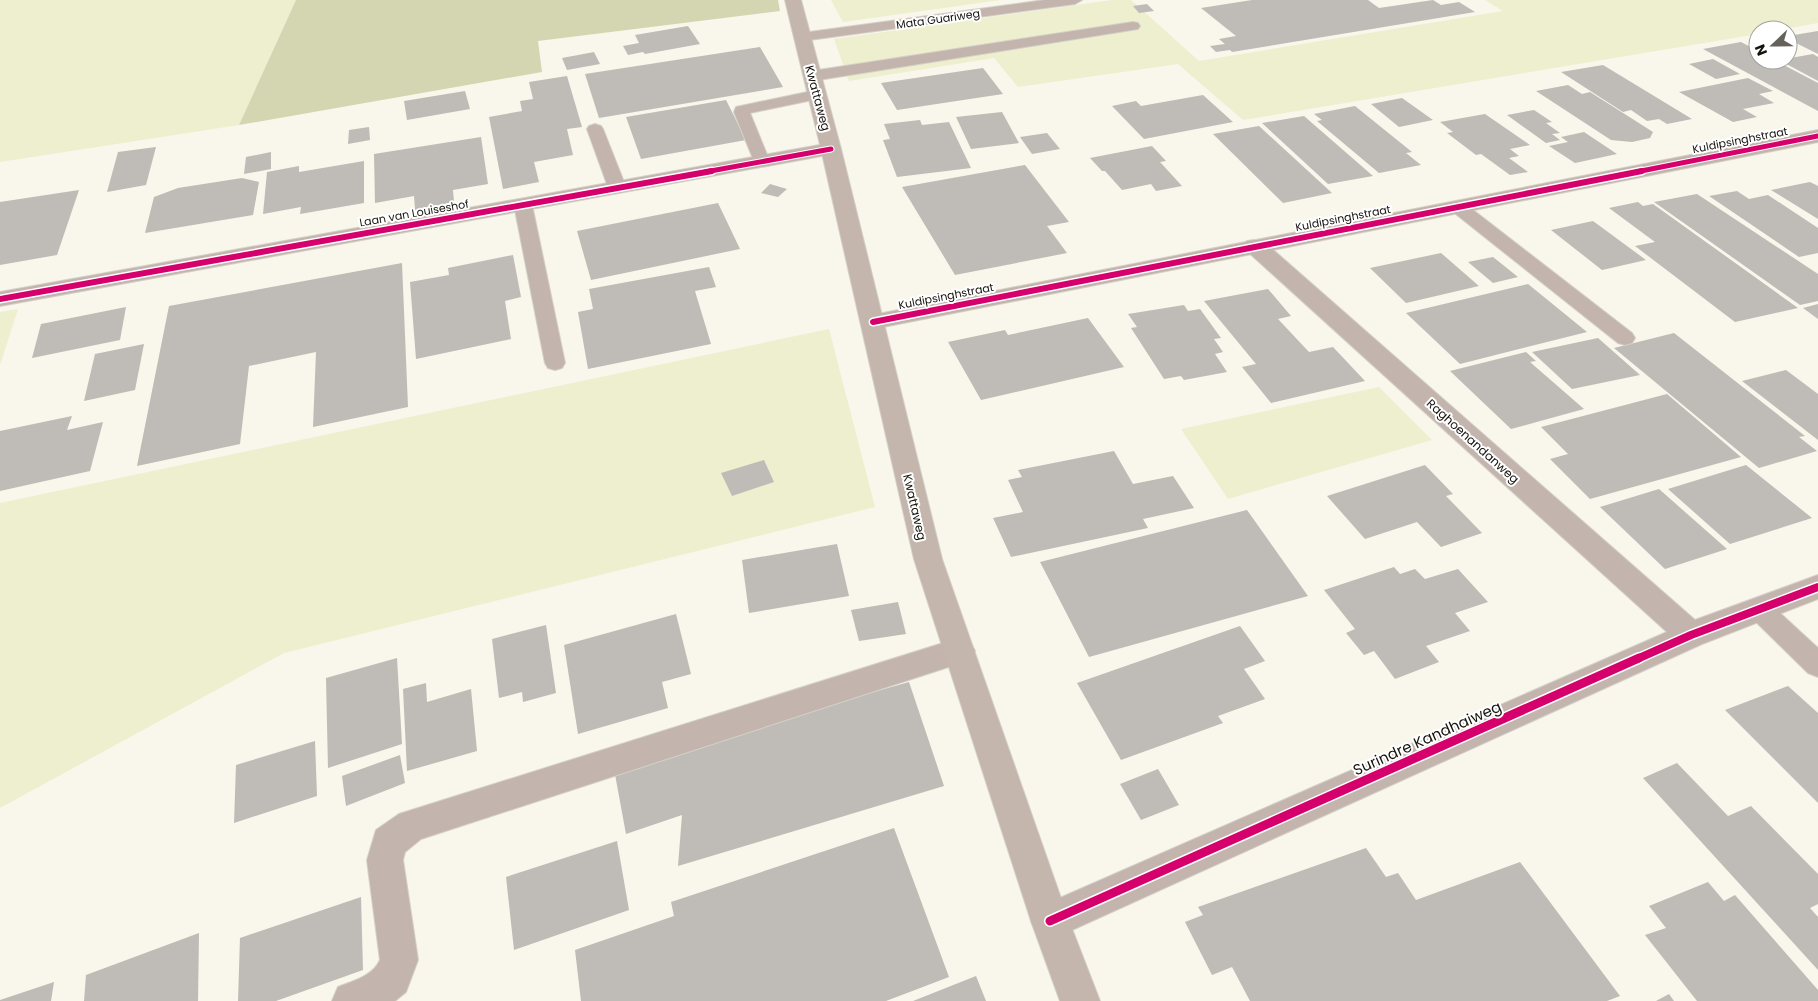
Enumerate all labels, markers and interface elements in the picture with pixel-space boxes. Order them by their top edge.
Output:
street label: Mata Guariweg [895,5,981,33]
north arrow [1748,20,1798,70]
text: N [1750,41,1772,58]
street label: Kwattaweg [801,63,835,133]
street label: Kuldipsinghstraat [1691,123,1789,157]
street label: Laan van Louiseshof [358,195,470,230]
street label: Kuldipsinghstraat [1294,201,1392,235]
street label: Kuldipsinghstraat [897,279,995,313]
street label: Raghoenandanweg [1423,395,1523,487]
street label: Kwattaweg [899,472,931,542]
street label: Surindre Kandhaiweg [1349,696,1505,780]

